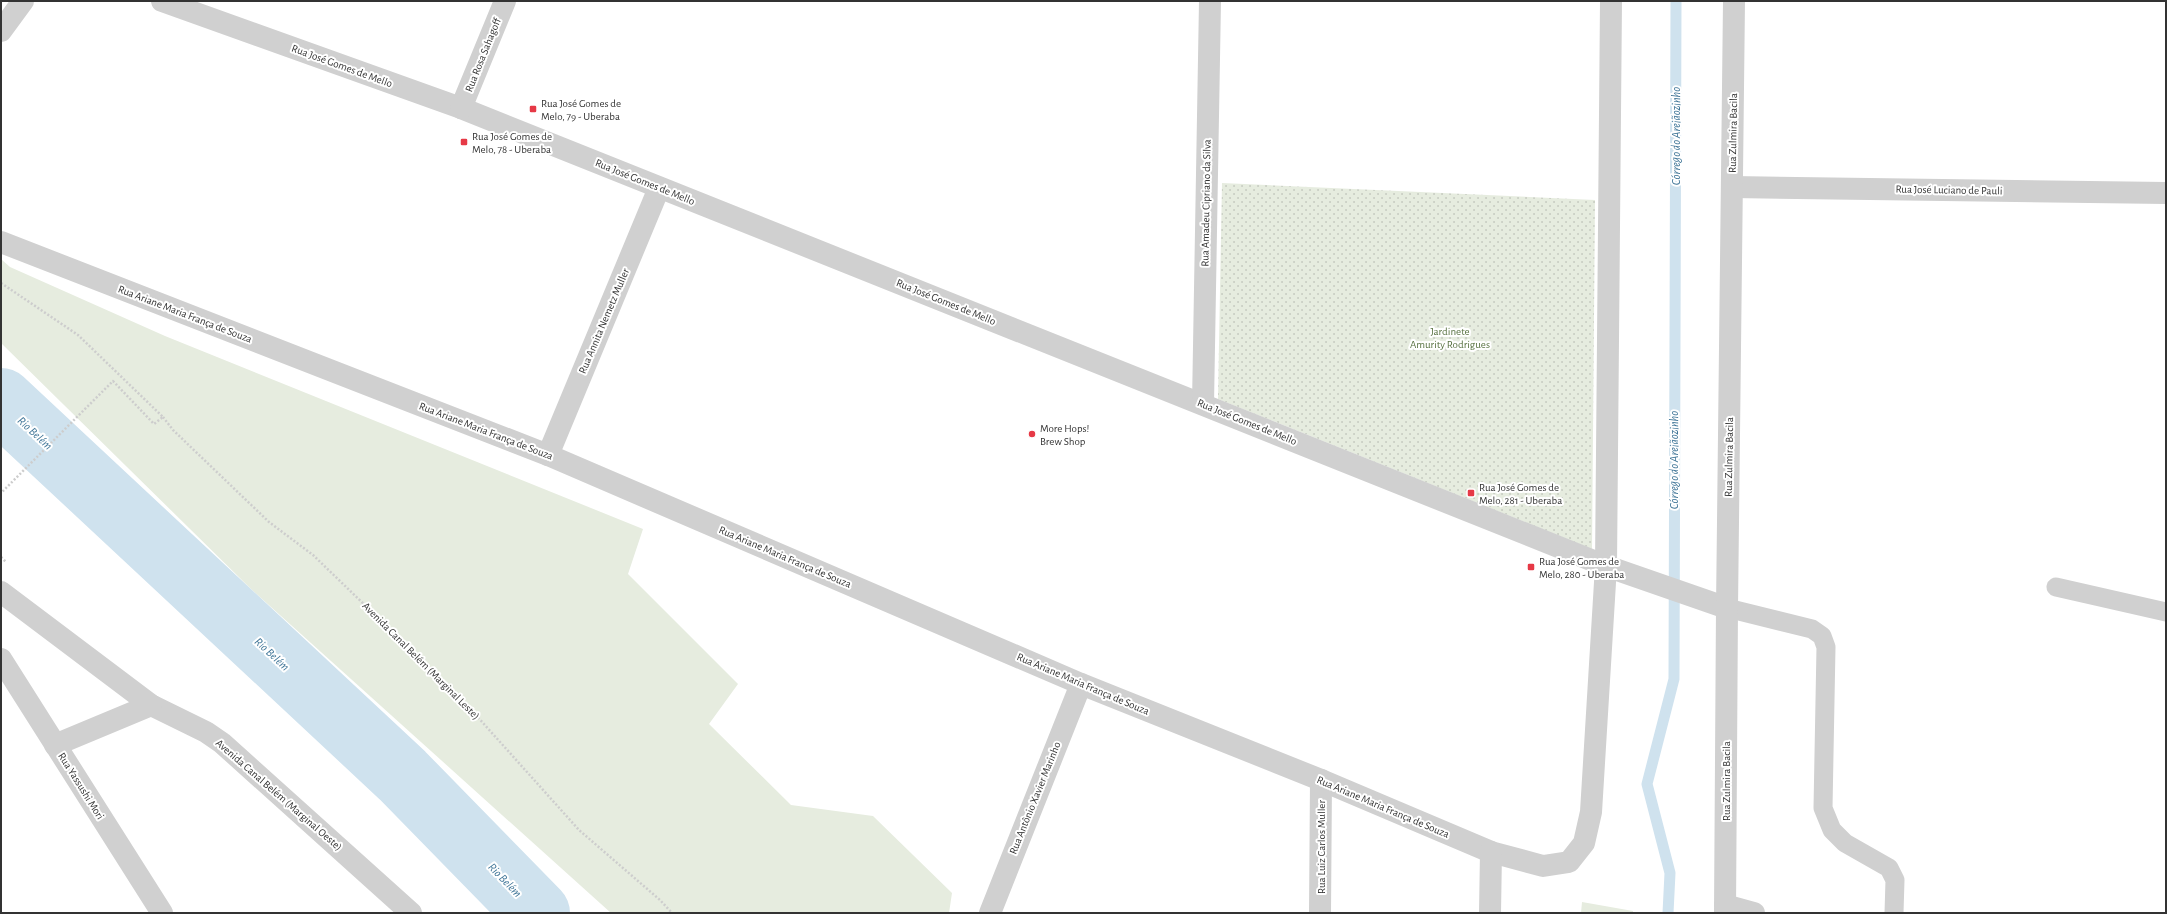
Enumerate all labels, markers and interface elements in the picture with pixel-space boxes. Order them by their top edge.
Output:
street label: Rua Rosa Sahagoff [463,16,503,93]
street label: Rua José Gomes de Mello [290,43,394,89]
water label: Córrego do Areiãozinho [1670,87,1682,185]
street label: Rua Zulmira Bacila [1727,93,1739,173]
place label: Rua José Gomes de Melo, 79 - Uberaba [541,98,621,122]
marker: Rua José Gomes de Melo, 79 - Uberaba [528,104,538,114]
place label: Rua José Gomes de Melo, 78 - Uberaba [472,131,552,155]
marker: Rua José Gomes de Melo, 78 - Uberaba [459,137,469,147]
street label: Rua Amadeu Cipriano da Silva [1199,139,1213,267]
street label: Rua José Gomes de Mello [594,157,696,207]
street label: Rua José Luciano de Pauli [1895,184,2003,196]
street label: Rua Annita Nemetz Muller [577,266,631,375]
street label: Rua José Gomes de Mello [895,277,997,327]
street label: Rua Ariane Maria França de Souza [116,283,254,345]
park label: Jardinete Amurity Rodrigues [1410,326,1490,350]
street label: Rua José Gomes de Mello [1196,397,1298,447]
street label: Rua Ariane Maria França de Souza [417,400,555,462]
water label: Córrego do Areiãozinho [1668,411,1680,509]
water label: Rio Belém [15,414,55,452]
street label: Rua Zulmira Bacila [1723,417,1735,497]
place label: More Hops! Brew Shop [1040,423,1089,447]
marker: More Hops! Brew Shop [1027,429,1037,439]
place label: Rua José Gomes de Melo, 281 - Uberaba [1479,482,1562,506]
marker: Rua José Gomes de Melo, 281 - Uberaba [1466,488,1476,498]
street label: Rua Ariane Maria França de Souza [717,524,853,590]
place label: Rua José Gomes de Melo, 280 - Uberaba [1539,556,1624,580]
marker: Rua José Gomes de Melo, 280 - Uberaba [1526,562,1536,572]
street label: Avenida Canal Belém (Marginal Leste) [360,600,482,722]
water label: Rio Belém [252,635,292,673]
street label: Rua Ariane Maria França de Souza [1015,651,1151,717]
street label: Avenida Canal Belém (Marginal Oeste) [214,737,344,853]
street label: Rua Antônio Xavier Marinho [1007,740,1063,856]
street label: Rua Zulmira Bacila [1721,741,1732,821]
street label: Rua Yassushi Mori [56,751,106,821]
street label: Rua Ariane Maria França de Souza [1315,774,1451,840]
street label: Rua Luiz Carlos Muller [1316,800,1327,894]
water label: Rio Belém [486,861,524,899]

